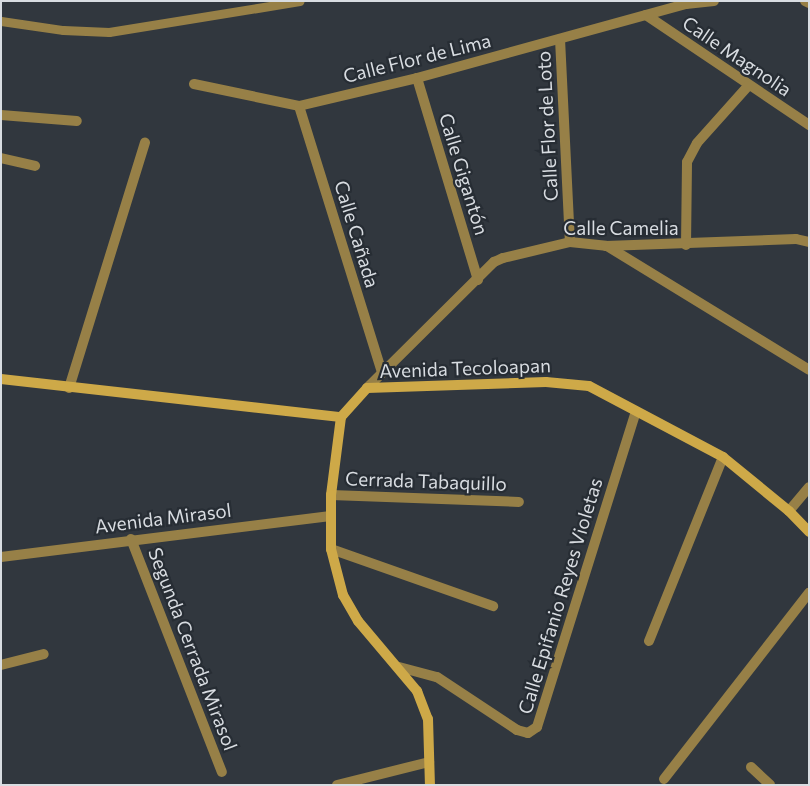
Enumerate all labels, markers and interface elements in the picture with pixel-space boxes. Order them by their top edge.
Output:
street label: Calle Magnolia [678,11,796,101]
street label: Calle Flor de Lima [341,29,493,87]
street label: Calle Flor de Loto [532,50,562,202]
street label: Calle Gigantón [435,110,493,238]
street label: Calle Cañada [330,178,384,290]
street label: Calle Camelia [563,217,679,239]
street label: Avenida Tecoloapan [379,354,551,382]
street label: Cerrada Tabaquillo [345,467,507,495]
street label: Calle Epifanio Reyes Violetas [513,475,607,717]
street label: Avenida Mirasol [93,498,233,538]
street label: Segunda Cerrada Mirasol [144,544,242,754]

